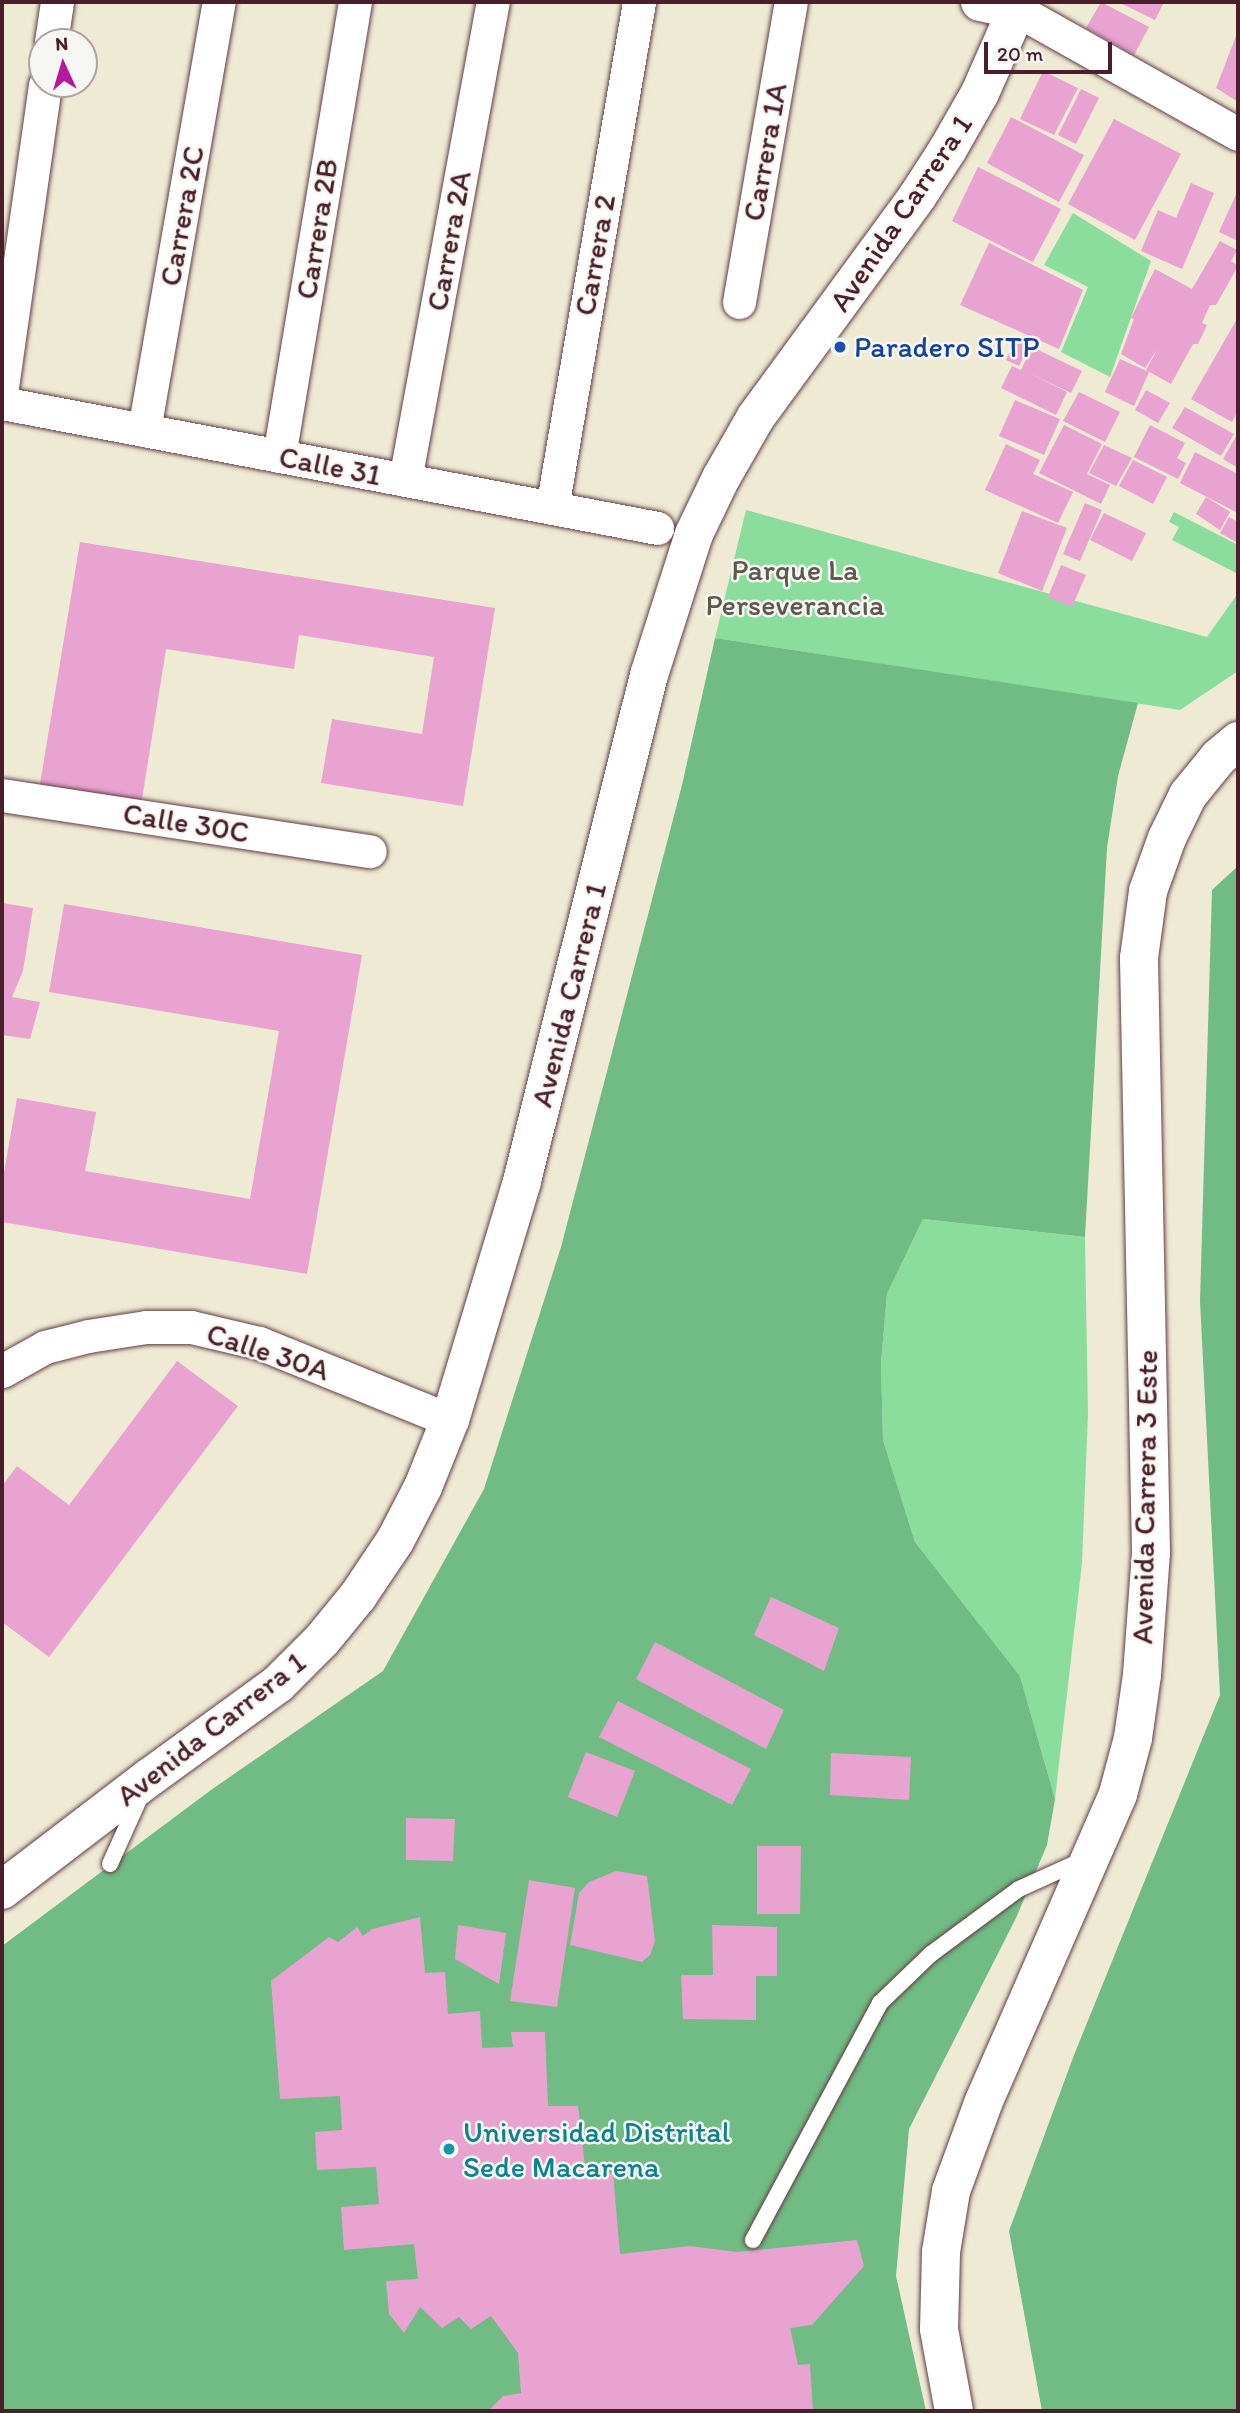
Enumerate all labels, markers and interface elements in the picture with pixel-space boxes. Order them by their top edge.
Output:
north arrow [28,28,98,98]
scale bar [988,28,1116,72]
text: N [54,32,69,55]
text: 20 m [997,41,1043,66]
street label: Carrera 1A [735,80,795,224]
street label: Avenida Carrera 1 [822,108,980,318]
street label: Carrera 2C [152,143,212,289]
street label: Carrera 2B [288,156,346,302]
street label: Carrera 2A [419,168,479,314]
street label: Carrera 2 [567,192,623,318]
place label: Paradero SITP [854,329,1039,365]
marker: Paradero SITP [832,339,848,355]
street label: Calle 31 [276,438,384,494]
park label: Parque La Perseverancia [705,552,885,622]
street label: Calle 30C [120,795,252,851]
street label: Avenida Carrera 1 [524,879,614,1111]
street label: Calle 30A [202,1315,334,1389]
street label: Avenida Carrera 3 Este [1124,1349,1166,1645]
street label: Avenida Carrera 1 [109,1644,313,1814]
place label: Universidad Distrital Sede Macarena [463,2114,730,2184]
marker: Universidad Distrital Sede Macarena [441,2141,457,2157]

